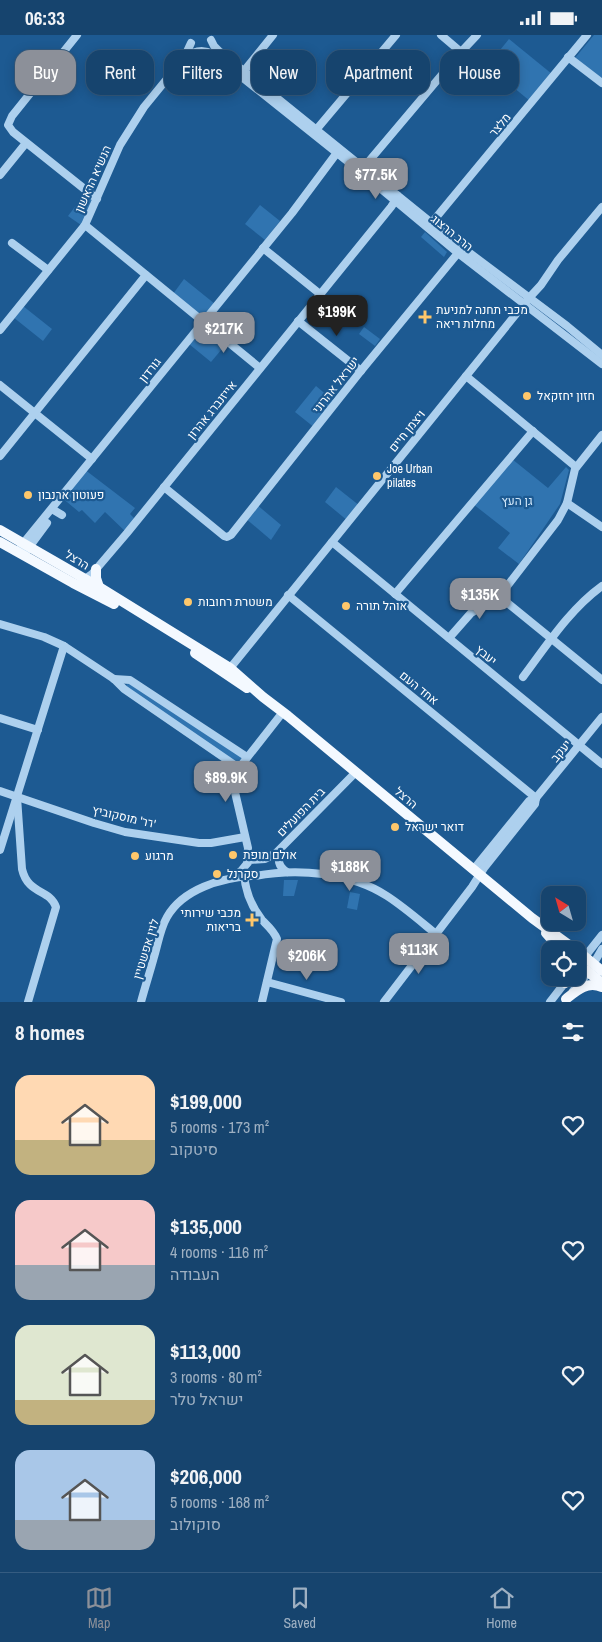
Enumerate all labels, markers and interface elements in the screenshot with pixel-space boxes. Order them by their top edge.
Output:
text: 06:33 [25,5,65,31]
chip: Buy [15,50,76,95]
chip: Rent [86,50,154,95]
chip: Filters [164,50,241,95]
chip: New [251,50,316,95]
chip: Apartment [326,50,430,95]
chip: House [440,50,519,95]
street label: מלצר [485,110,515,140]
street label: הנשיא הראשון [71,143,115,215]
pin: $77.5K [335,157,417,200]
text: $77.5K [355,163,397,185]
street label: הרב הרצוג [428,211,476,255]
pin: $199K [302,295,372,337]
text: $199K [318,300,356,322]
place label: מכבי תחנה למניעת מחלות ריאה [436,302,528,332]
marker: מכבי תחנה למניעת מחלות ריאה [418,310,432,324]
pin: $217K [189,311,259,354]
text: $217K [205,317,243,339]
street label: ישראל אהרוני [309,353,363,417]
street label: גורדון [135,354,165,386]
street label: אייזנברג אהרון [184,377,241,443]
place label: חזון יחזקאל [537,388,595,404]
marker: חזון יחזקאל [521,390,533,402]
street label: ויצמן חיים [385,407,429,455]
place label: Joe Urban pilates [387,461,432,491]
marker: Joe Urban pilates [371,470,383,482]
place label: פעוטון ארנבון [38,487,104,503]
marker: פעוטון ארנבון [22,489,34,501]
park label: גן העץ [501,493,533,509]
street label: הרצל [62,547,92,573]
pin: $135K [445,577,515,620]
text: $135K [461,583,499,605]
place label: משטרת רחובות [198,594,273,610]
marker: משטרת רחובות [182,596,194,608]
place label: אוהל תורה [356,598,407,614]
marker: אוהל תורה [340,600,352,612]
street label: יעבץ [472,641,500,669]
street label: אחד העם [396,667,442,709]
street label: יעקב [547,737,575,765]
pin: $89.9K [185,761,267,803]
text: $89.9K [205,766,247,788]
street label: בית הפועלים [273,783,329,840]
street label: הרצל [391,784,421,812]
street label: דר' מוסקוביץ' [91,802,157,832]
place label: דואר ישראל [405,819,464,835]
marker: דואר ישראל [389,821,401,833]
place label: אולם מופת [243,847,297,863]
place label: מרגוע [145,848,174,864]
marker: אולם מופת [227,849,239,861]
pin: $188K [315,849,385,892]
marker: מרגוע [129,850,141,862]
text: $188K [331,855,369,877]
place label: סקרנל [227,866,259,882]
marker: סקרנל [211,868,223,880]
north arrow [541,886,586,931]
map controls [541,886,586,986]
place label: מכבי שירותי בריאות [181,905,242,935]
marker: מכבי שירותי בריאות [245,913,259,927]
street label: לוין אפשטיין [129,917,163,981]
pin: $113K [384,933,454,975]
text: $113K [400,938,438,960]
pin: $206K [272,939,342,981]
button: locate [541,941,586,986]
text: $206K [288,944,326,966]
text: 8 homes [15,1018,85,1047]
icon: filters [559,1018,587,1046]
text: $199,000 [170,1087,242,1116]
icon: home [55,1095,115,1155]
icon: heart [559,1111,587,1139]
text: 5 rooms · 173 m² [170,1116,269,1138]
text: סיטקוב [170,1138,218,1160]
text: $135,000 [170,1212,242,1241]
icon: home [55,1220,115,1280]
icon: heart [559,1236,587,1264]
text: 4 rooms · 116 m² [170,1241,268,1263]
text: העבודה [170,1263,220,1285]
text: $113,000 [170,1337,241,1366]
icon: home [55,1345,115,1405]
icon: heart [559,1361,587,1389]
text: 3 rooms · 80 m² [170,1366,262,1388]
text: ישראל טלר [170,1388,243,1410]
text: $206,000 [170,1462,242,1491]
icon: home [55,1470,115,1530]
icon: heart [559,1486,587,1514]
text: 5 rooms · 168 m² [170,1491,269,1513]
text: סוקולוב [170,1513,221,1535]
tab: Map [85,1584,113,1632]
tab: Saved [283,1584,316,1632]
tab: Home [486,1584,517,1632]

